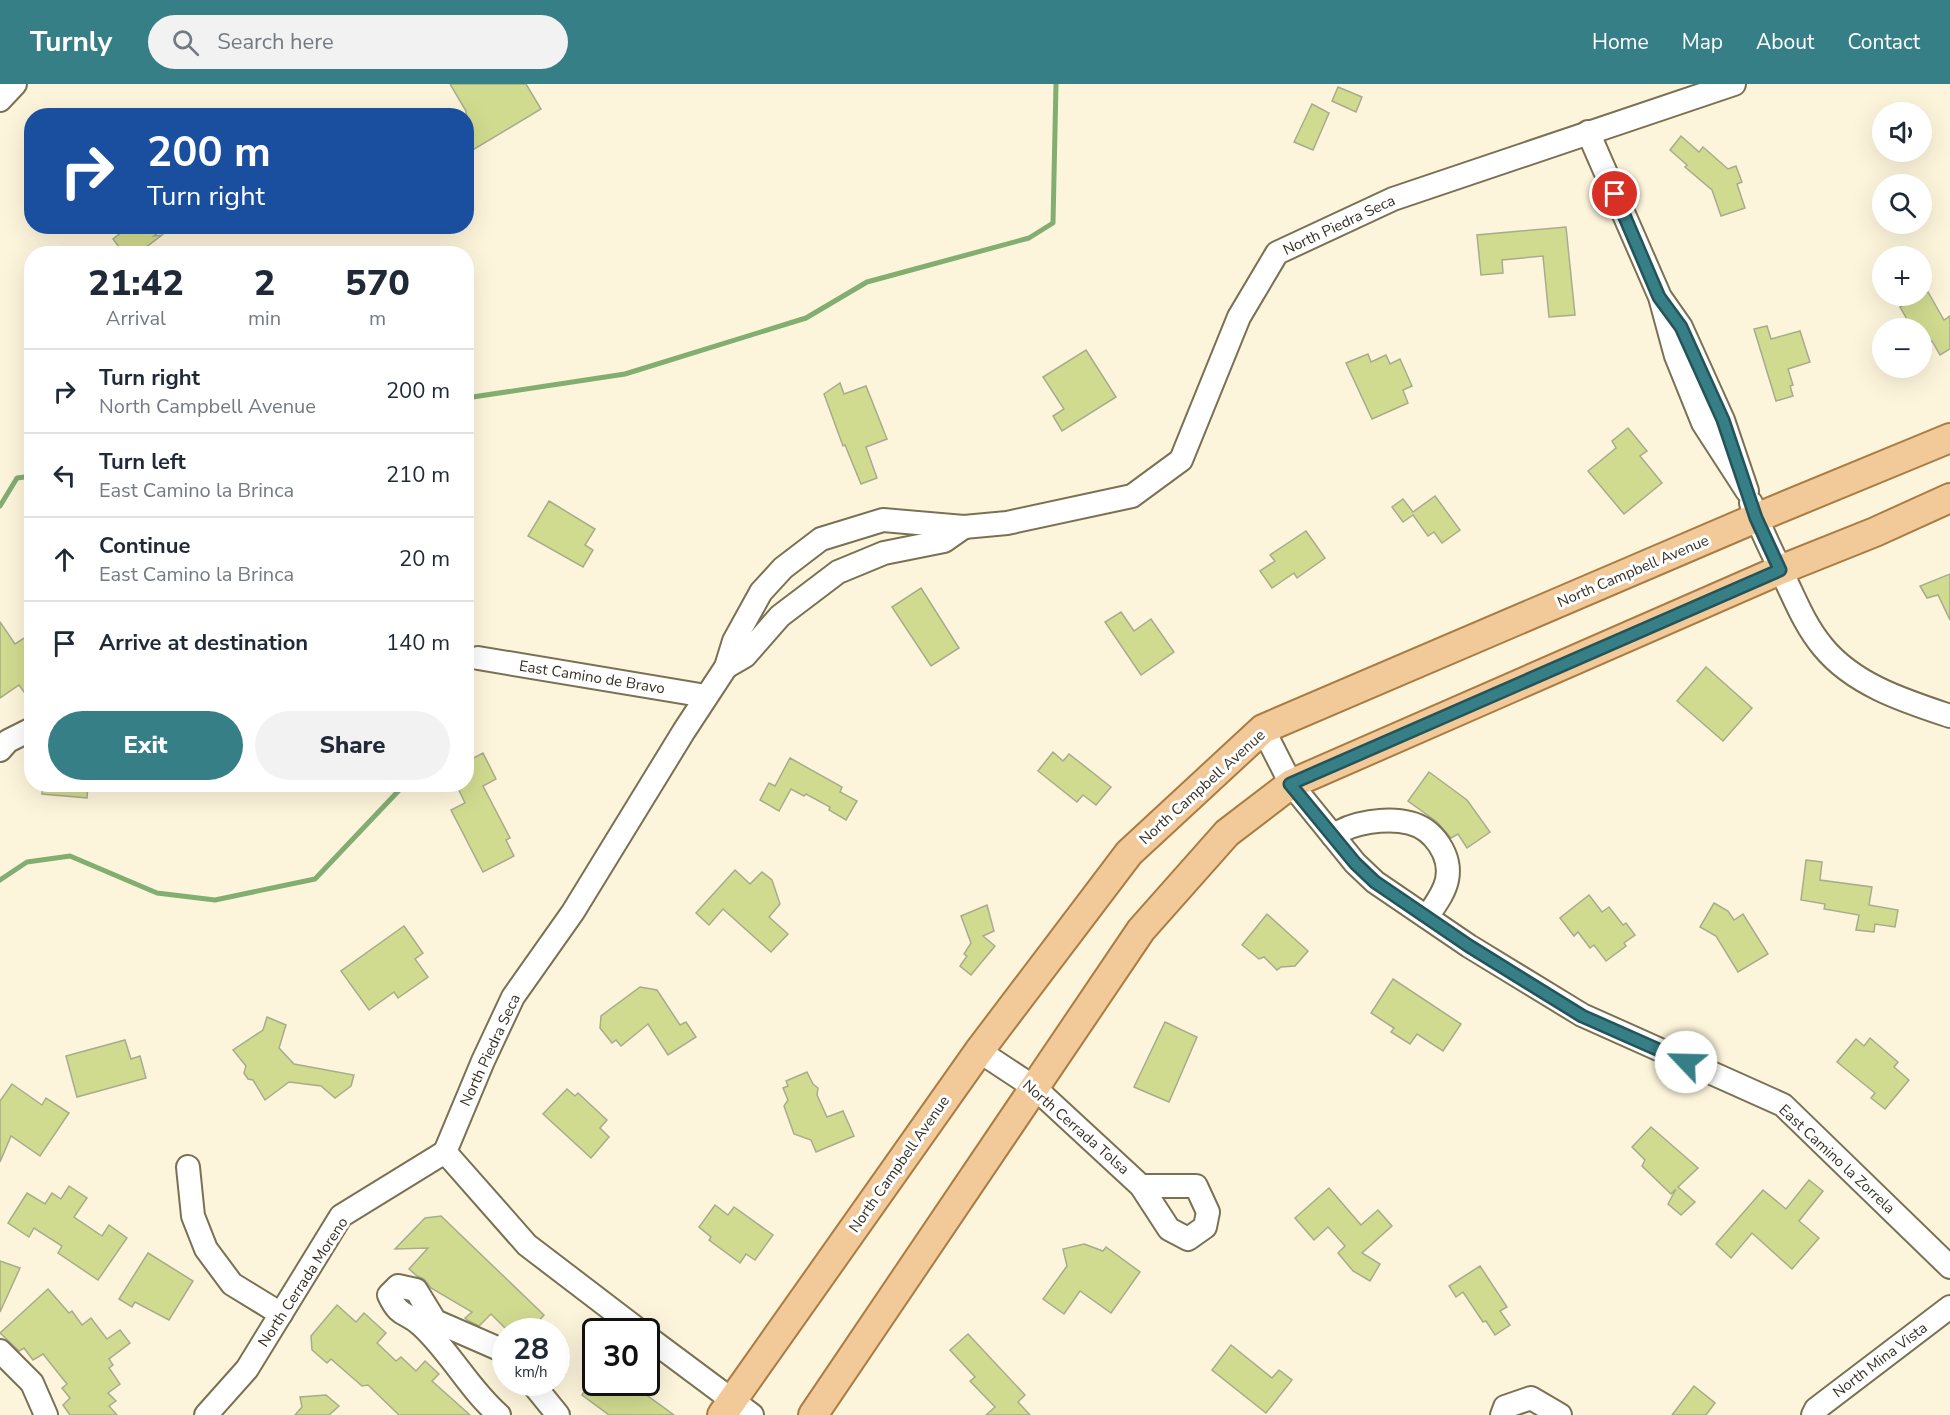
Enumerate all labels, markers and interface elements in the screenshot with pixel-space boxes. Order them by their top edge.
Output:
search box [148,15,568,69]
text: Turnly [30,23,112,61]
icon: search [169,26,202,59]
text: Search here [217,27,334,57]
text: Home [1592,28,1649,56]
text: Map [1682,28,1723,56]
text: About [1756,28,1814,56]
text: Contact [1847,28,1920,56]
map controls [1872,102,1932,378]
button: sound [1872,102,1932,162]
text: 200 m [147,124,271,181]
icon: right [48,132,126,210]
pin [1589,168,1640,219]
button: search [1872,174,1932,234]
icon: arrive [1598,177,1631,210]
text: Turn right [147,178,265,215]
street label: North Piedra Seca [1280,190,1398,260]
button: + [1872,246,1932,306]
text: 21:42 [88,259,184,308]
text: 2 [254,259,275,308]
text: 570 [345,259,410,308]
text: Arrival [106,305,166,332]
text: min [248,305,281,332]
text: m [369,305,386,332]
button: − [1872,318,1932,378]
text: Turn right [99,363,200,393]
icon: right [48,375,81,408]
text: 200 m [386,376,450,406]
text: North Campbell Avenue [99,393,316,420]
text: Turn left [99,447,186,477]
icon: left [48,459,81,492]
text: 210 m [386,460,450,490]
text: East Camino la Brinca [99,477,294,504]
street label: North Campbell Avenue [1554,530,1712,612]
text: Continue [99,531,190,561]
icon: ahead [48,543,81,576]
text: 20 m [399,544,450,574]
text: East Camino la Brinca [99,561,294,588]
icon: arrive [48,627,81,660]
text: Arrive at destination [99,628,308,658]
text: 140 m [386,628,450,658]
street label: East Camino de Bravo [518,656,666,698]
button: Exit [48,711,243,780]
button: Share [255,711,450,780]
street label: North Campbell Avenue [1135,725,1269,849]
street label: North Piedra Seca [455,991,525,1109]
position arrow [1654,1030,1718,1094]
street label: North Cerrada Tolsa [1018,1075,1134,1179]
street label: North Campbell Avenue [844,1092,954,1236]
street label: East Camino la Zorrela [1775,1100,1899,1218]
street label: North Cerrada Moreno [254,1213,352,1351]
speed limit sign: 30 [582,1318,660,1396]
street label: North Mina Vista [1829,1318,1931,1402]
text: 28 [513,1329,549,1370]
text: km/h [514,1362,548,1382]

